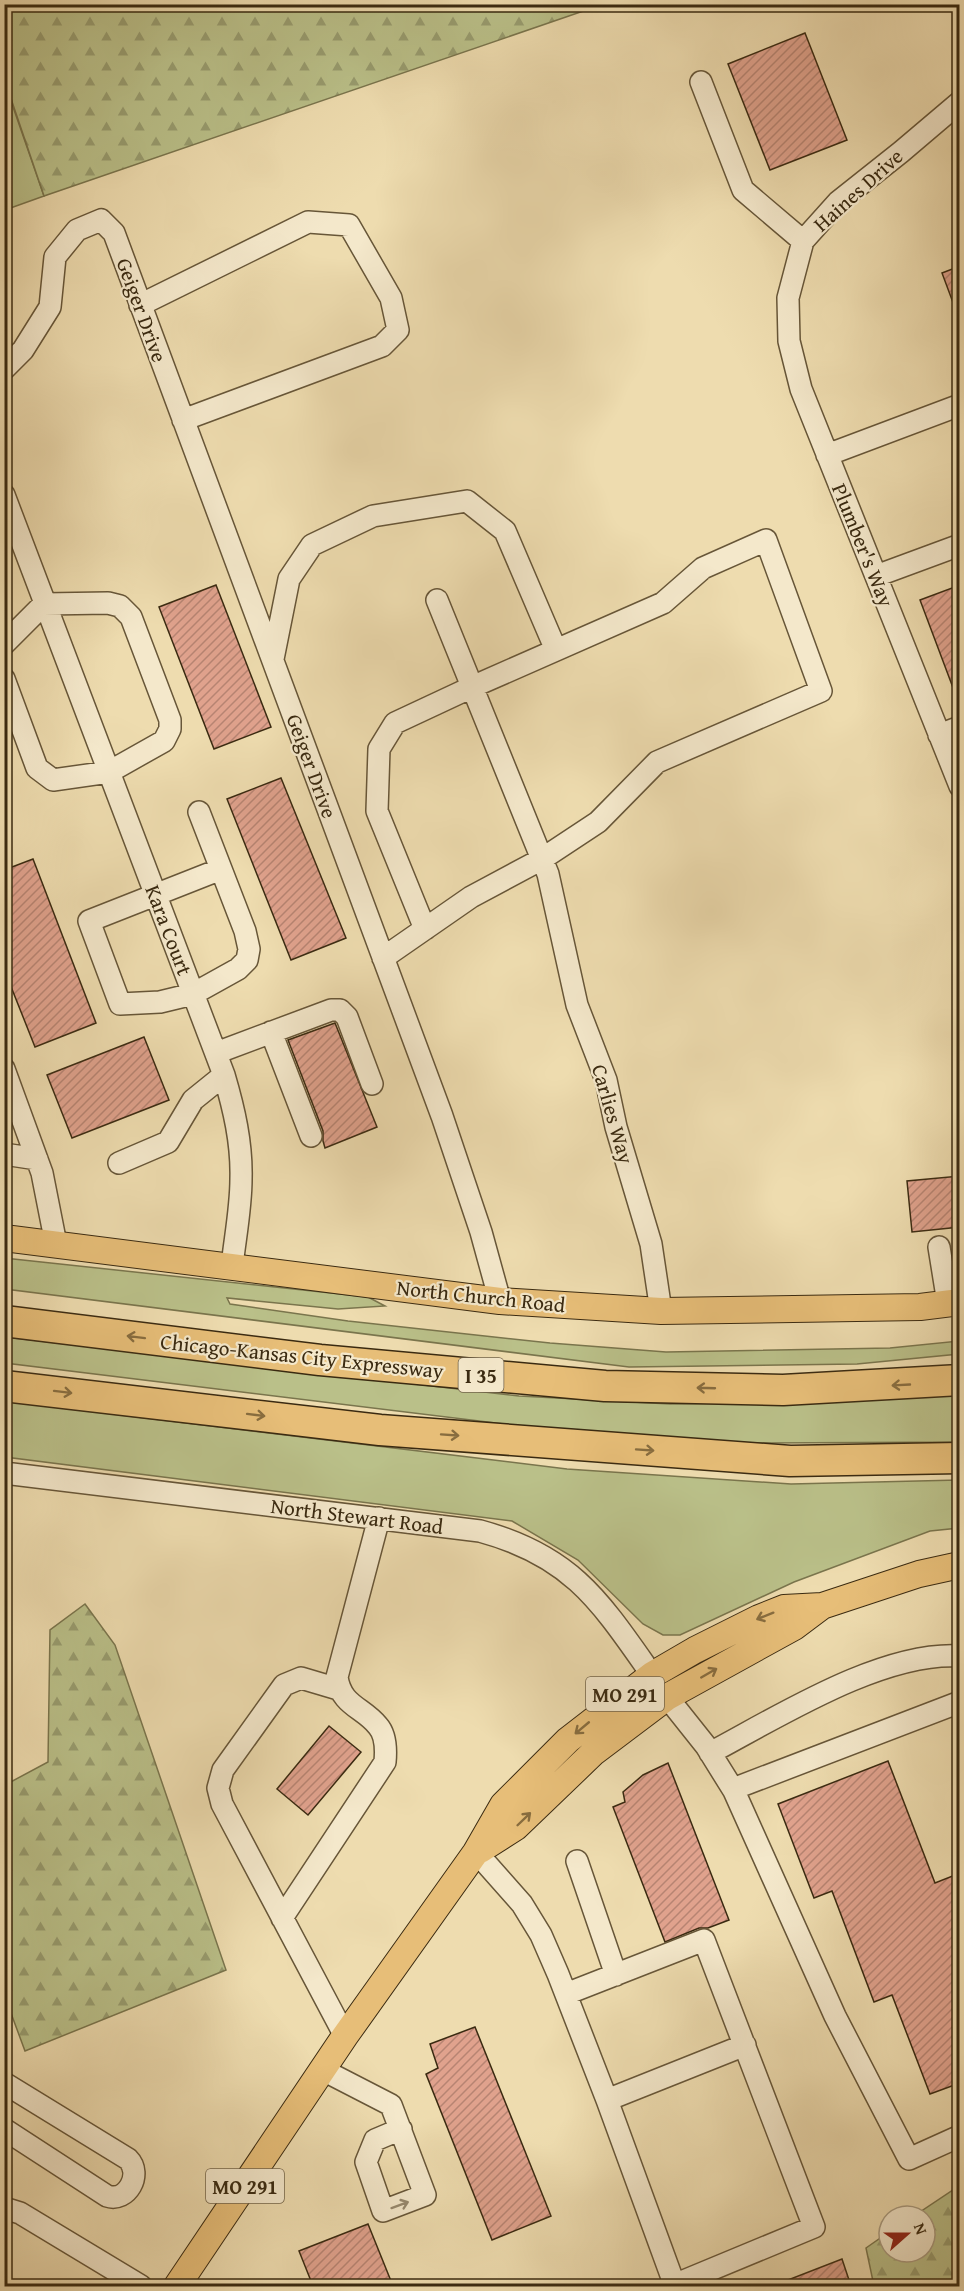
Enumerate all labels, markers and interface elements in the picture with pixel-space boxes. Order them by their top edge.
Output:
street label: Haines Drive [806,141,910,239]
street label: Geiger Drive [109,254,175,367]
street label: Plumber's Way [824,479,902,612]
street label: Geiger Drive [279,710,345,823]
street label: Kara Court [138,880,201,980]
street label: Carlies Way [584,1061,642,1168]
street label: North Church Road [395,1272,568,1320]
street label: Chicago-Kansas City Expressway [159,1326,446,1386]
one-way arrow [127,1332,146,1343]
road number: I 35 [458,1358,504,1392]
one-way arrow [892,1379,912,1390]
one-way arrow [697,1383,717,1394]
one-way arrow [52,1387,72,1398]
one-way arrow [246,1410,266,1421]
one-way arrow [440,1430,460,1441]
one-way arrow [634,1445,654,1456]
street label: North Stewart Road [269,1490,446,1542]
one-way arrow [756,1611,775,1622]
one-way arrow [700,1666,717,1678]
road number: MO 291 [586,1677,664,1711]
one-way arrow [574,1722,590,1735]
one-way arrow [517,1812,532,1827]
road number: MO 291 [206,2169,284,2203]
one-way arrow [390,2198,408,2209]
north arrow [877,2204,937,2264]
text: N [908,2219,934,2238]

